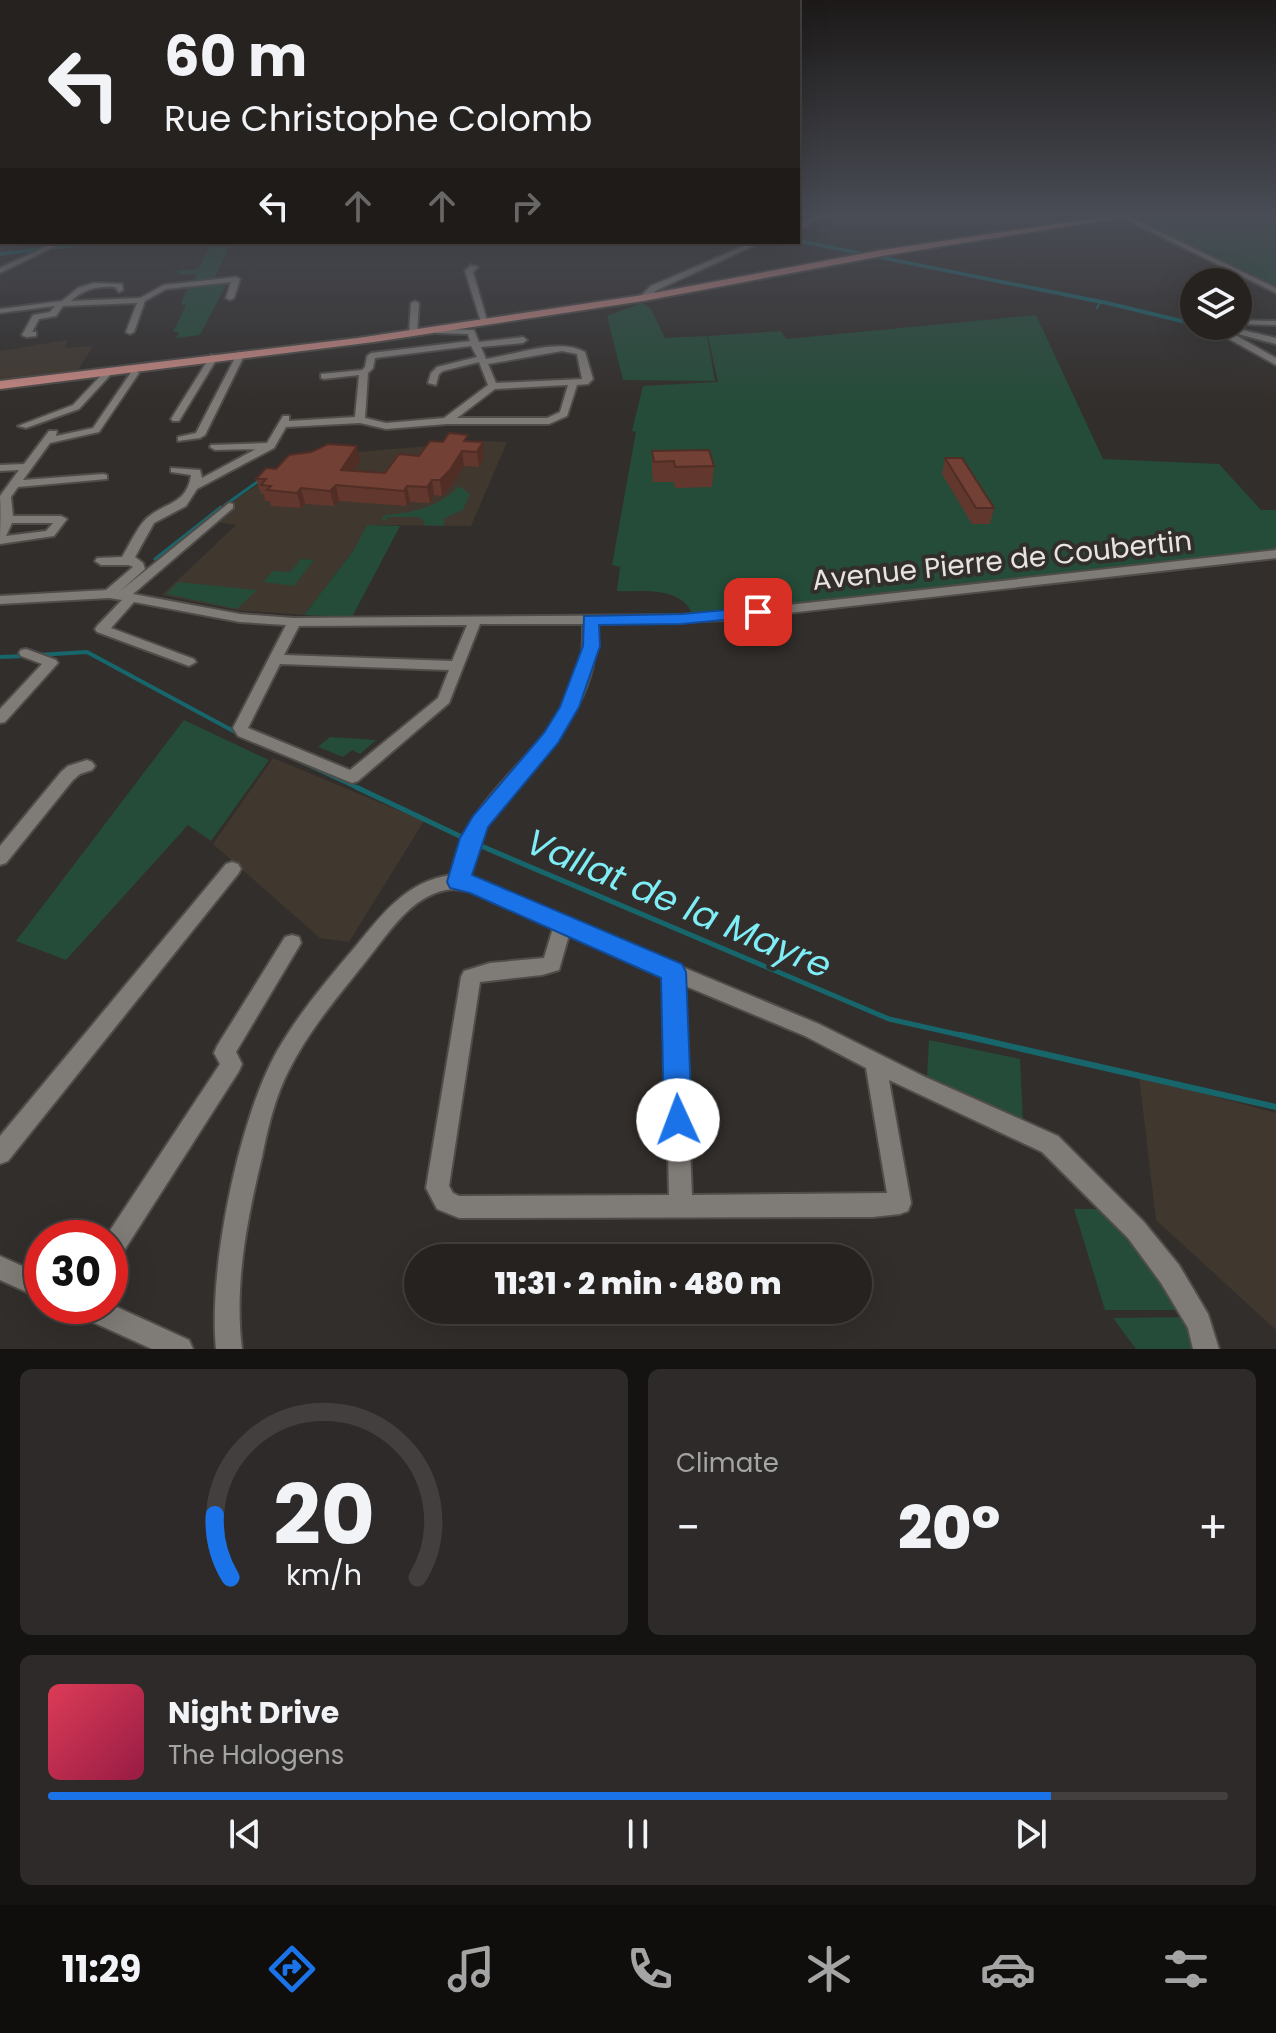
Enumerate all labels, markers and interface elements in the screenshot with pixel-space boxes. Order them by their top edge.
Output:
text: 60 m [164,17,307,96]
icon: left [32,32,136,136]
text: Rue Christophe Colomb [164,93,592,144]
icon: left [252,184,296,228]
icon: ahead [336,184,380,228]
icon: ahead [420,184,464,228]
icon: right [504,184,548,228]
map controls [1180,268,1252,340]
button: layers [1180,268,1252,340]
street label: Avenue Pierre de Coubertin [810,521,1194,600]
pin [724,578,792,646]
icon: arrive [736,590,780,634]
water label: Vallat de la Mayre [518,816,839,991]
position arrow [636,1078,720,1162]
speed limit sign: 30 [24,1220,128,1324]
text: 11:31 · 2 min · 480 m [495,1262,781,1305]
text: Climate [676,1445,779,1481]
text: 20 [273,1457,375,1573]
text: 20° [898,1486,1000,1570]
text: − [676,1497,700,1558]
text: + [1198,1497,1228,1558]
text: km/h [286,1555,362,1595]
text: Night Drive [168,1691,339,1734]
text: The Halogens [168,1737,344,1773]
icon: previous [223,1812,267,1856]
icon: pause [616,1812,660,1856]
icon: next [1009,1812,1053,1856]
icon: directions [264,1941,320,1997]
icon: music [443,1941,499,1997]
icon: phone [622,1941,678,1997]
icon: climate [801,1941,857,1997]
icon: car [980,1941,1036,1997]
icon: filters [1158,1941,1214,1997]
text: 11:29 [61,1944,141,1995]

